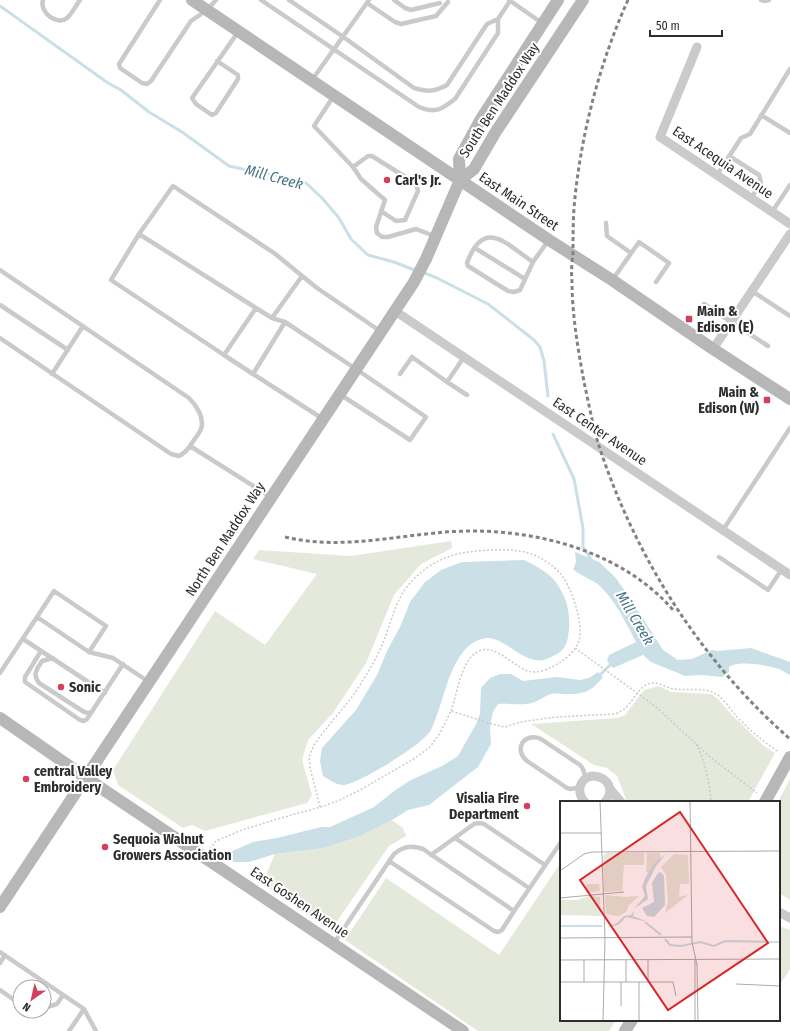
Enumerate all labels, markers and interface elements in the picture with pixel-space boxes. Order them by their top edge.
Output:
scale bar [650,12,722,38]
text: 50 m [656,19,680,33]
street label: South Ben Maddox Way [456,39,543,161]
street label: East Acequia Avenue [669,122,776,202]
water label: Mill Creek [243,161,306,194]
street label: East Main Street [476,169,562,235]
place label: Carl's Jr. [395,172,441,189]
marker: Carl's Jr. [382,175,392,185]
place label: Main & Edison (E) [697,303,754,336]
marker: Main & Edison (E) [684,314,694,324]
place label: Main & Edison (W) [698,384,759,417]
street label: East Center Avenue [550,394,650,469]
marker: Main & Edison (W) [762,395,772,405]
street label: North Ben Maddox Way [182,478,269,600]
water label: Mill Creek [612,588,658,649]
place label: Sonic [69,679,102,696]
marker: Sonic [56,682,66,692]
place label: central Valley Embroidery [34,763,113,796]
marker: central Valley Embroidery [21,774,31,784]
place label: Visalia Fire Department [449,790,520,823]
marker: Visalia Fire Department [522,801,532,811]
inset map [560,801,780,1021]
place label: Sequoia Walnut Growers Association [113,831,232,864]
marker: Sequoia Walnut Growers Association [100,842,110,852]
street label: East Goshen Avenue [247,863,352,942]
north arrow [12,979,52,1019]
text: N [20,1000,33,1014]

